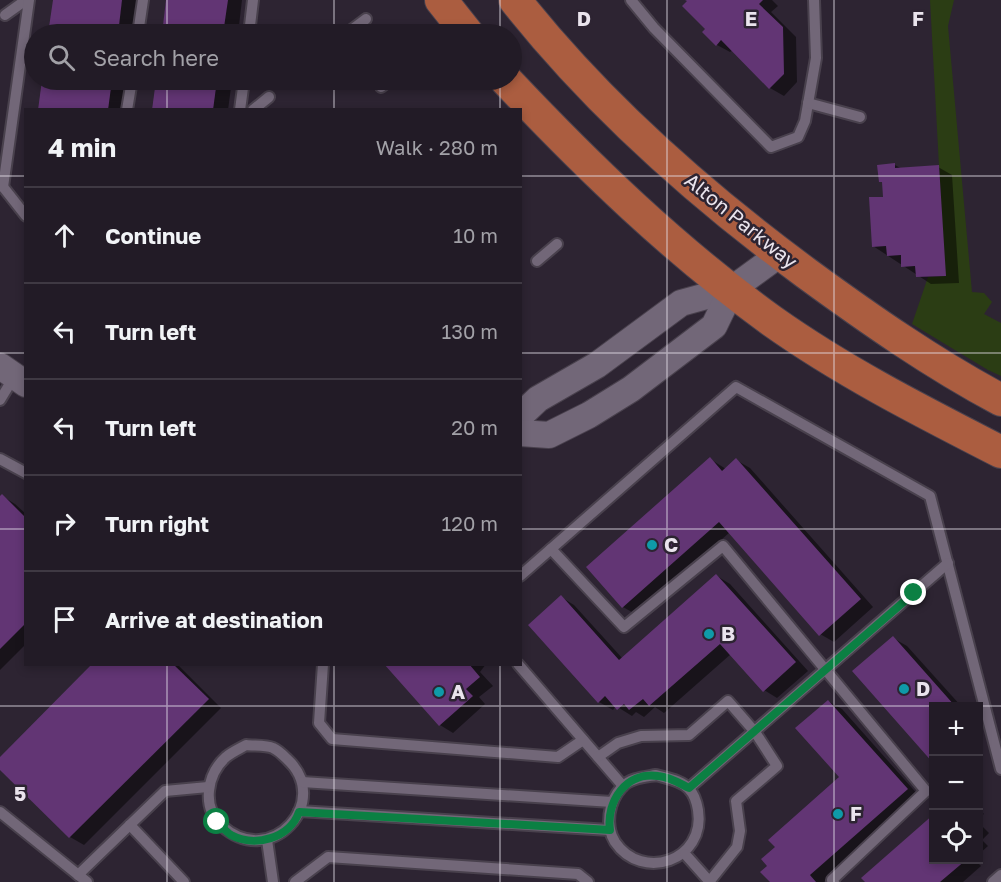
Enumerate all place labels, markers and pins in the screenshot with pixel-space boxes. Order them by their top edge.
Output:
place label: C [664,532,678,556]
marker: C [645,538,659,552]
place label: B [721,621,735,645]
marker: B [702,627,716,641]
place label: D [916,676,930,700]
place label: A [451,679,465,703]
marker: D [897,682,911,696]
marker: A [432,685,446,699]
place label: F [850,801,862,825]
marker: F [831,807,845,821]

